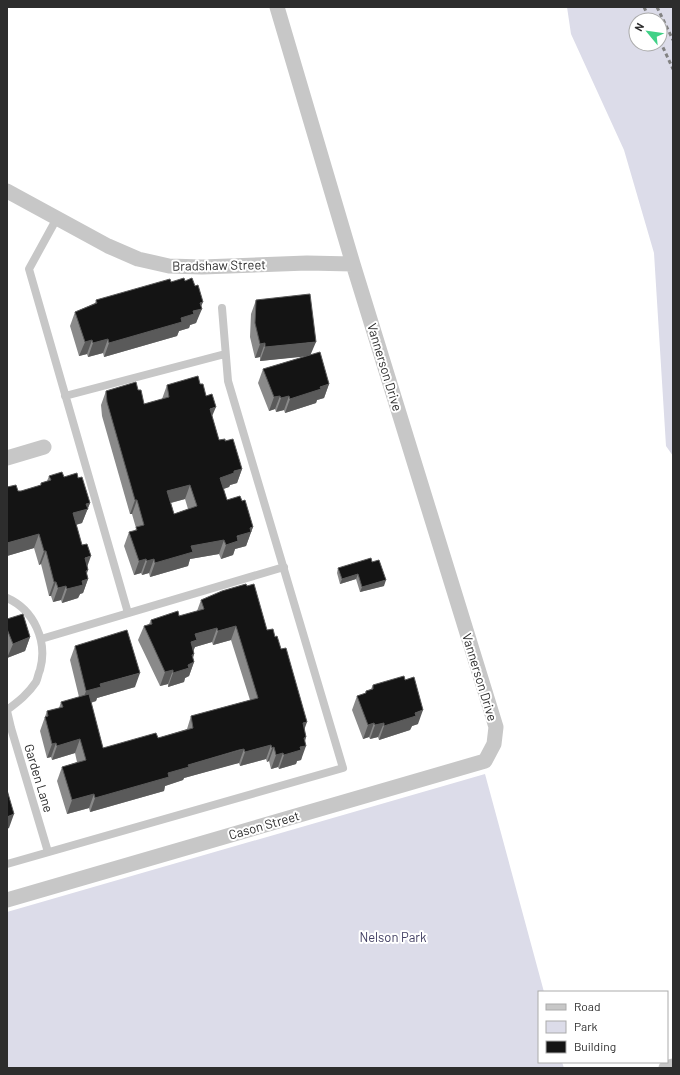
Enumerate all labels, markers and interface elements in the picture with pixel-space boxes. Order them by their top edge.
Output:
north arrow [628,12,668,52]
text: N [631,21,646,33]
street label: Bradshaw Street [172,256,266,274]
street label: Vannerson Drive [364,321,406,413]
street label: Vannerson Drive [459,631,501,723]
street label: Garden Lane [21,742,57,814]
street label: Cason Street [227,807,301,843]
park label: Nelson Park [359,929,427,945]
legend [538,991,668,1063]
text: Road [574,999,601,1013]
text: Park [574,1019,598,1033]
text: Building [574,1039,616,1053]

